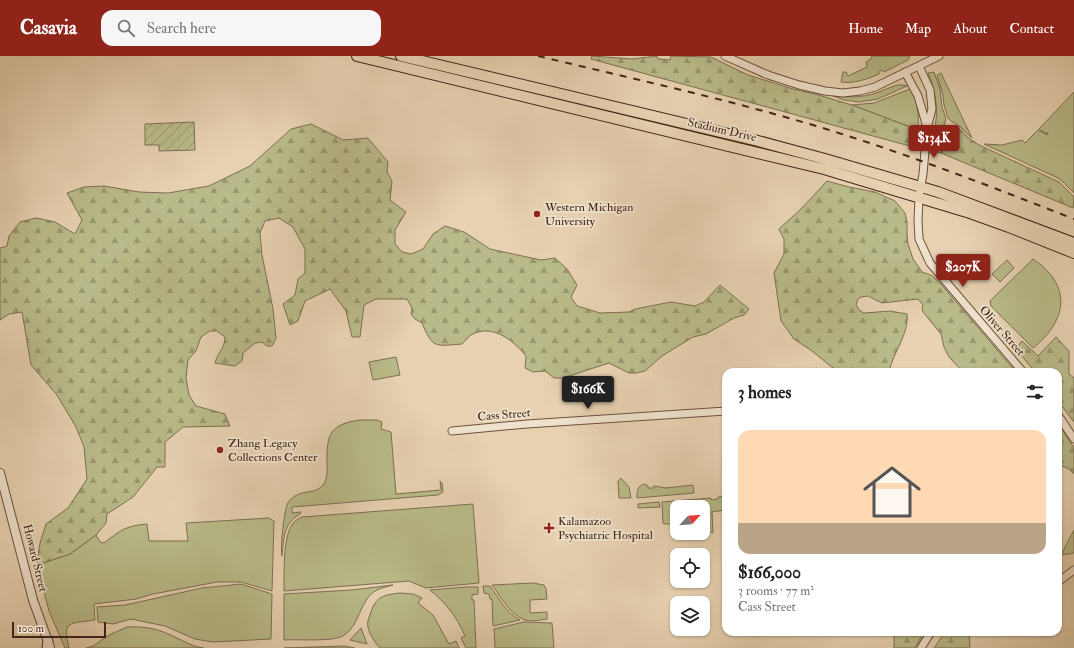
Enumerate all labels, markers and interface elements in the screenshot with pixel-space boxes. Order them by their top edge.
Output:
search box [101,10,381,46]
text: Casavia [20,16,77,40]
icon: search [115,17,137,39]
text: Search here [147,19,216,38]
text: Home [848,20,883,37]
text: Map [905,20,931,37]
text: About [953,20,987,37]
text: Contact [1009,20,1054,37]
street label: Stadium Drive [686,115,758,145]
pin: $134K [906,125,962,159]
text: $134K [917,130,951,146]
place label: Western Michigan University [544,200,633,229]
marker: Western Michigan University [532,209,542,219]
pin: $207K [935,254,991,288]
text: $207K [945,259,981,275]
street label: Oliver Street [976,303,1028,359]
pin: $166K [560,376,616,410]
text: $166K [571,381,605,397]
icon: filters [1024,381,1046,403]
text: 3 homes [738,382,791,403]
street label: Cass Street [477,405,531,425]
place label: Zhang Legacy Collections Center [228,436,318,465]
marker: Zhang Legacy Collections Center [215,445,225,455]
icon: home [856,456,928,528]
north arrow [670,500,710,540]
map controls [670,500,710,636]
place label: Kalamazoo Psychiatric Hospital [558,514,653,543]
street label: Howard Street [19,522,51,594]
marker: Kalamazoo Psychiatric Hospital [543,522,555,534]
button: locate [670,548,710,588]
text: $166,000 [738,562,801,583]
text: 3 rooms · 77 m² [738,583,814,599]
button: layers [670,596,710,636]
text: Cass Street [738,599,796,615]
scale bar [12,620,106,639]
text: 100 m [18,622,44,635]

